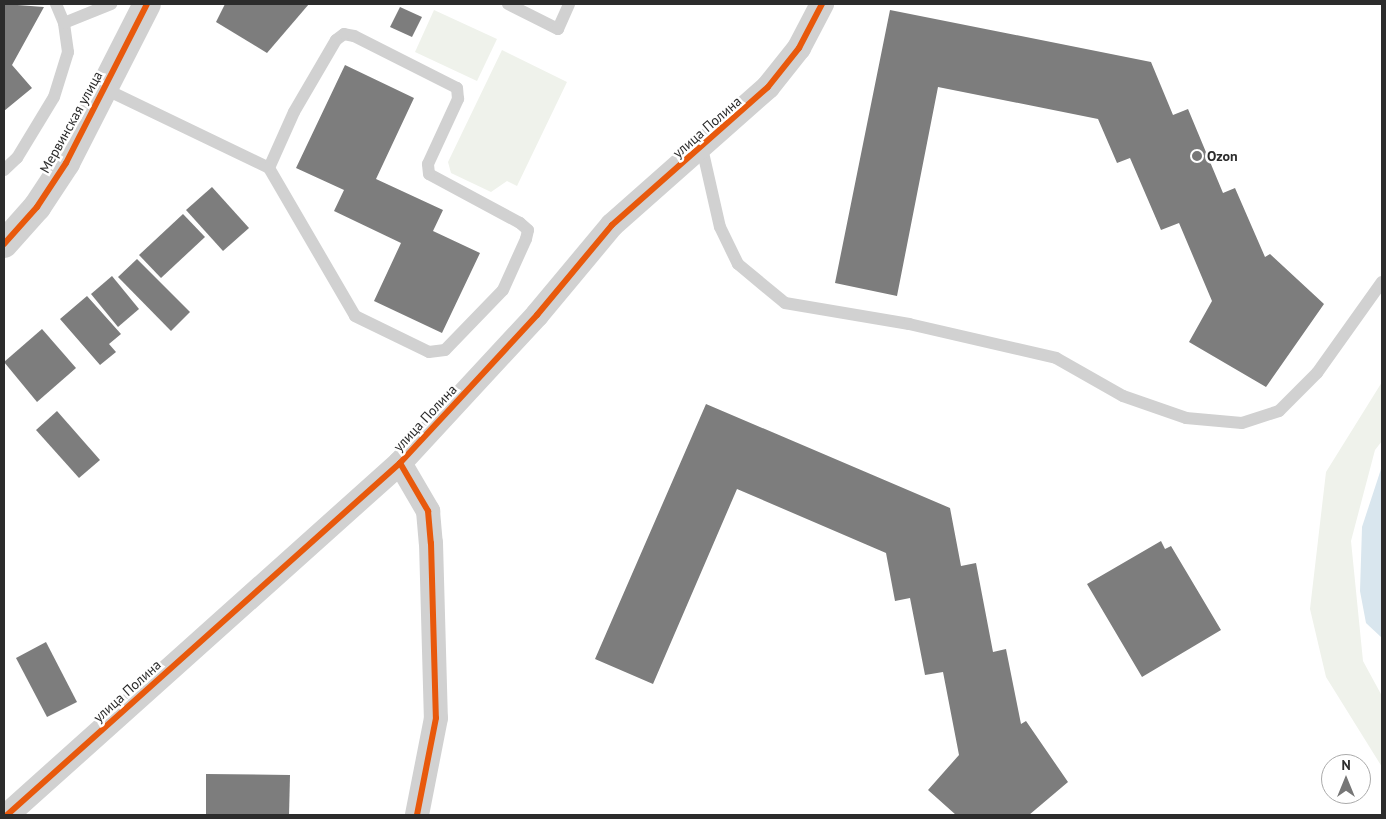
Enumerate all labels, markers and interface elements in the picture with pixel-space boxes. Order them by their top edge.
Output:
street label: Мервинская улица [36,68,106,176]
street label: улица Полина [669,93,745,161]
place label: Ozon [1207,148,1238,164]
marker: Ozon [1191,150,1203,162]
street label: улица Полина [390,381,460,455]
street label: улица Полина [90,656,164,726]
north arrow [1321,754,1371,804]
text: N [1341,756,1351,774]

